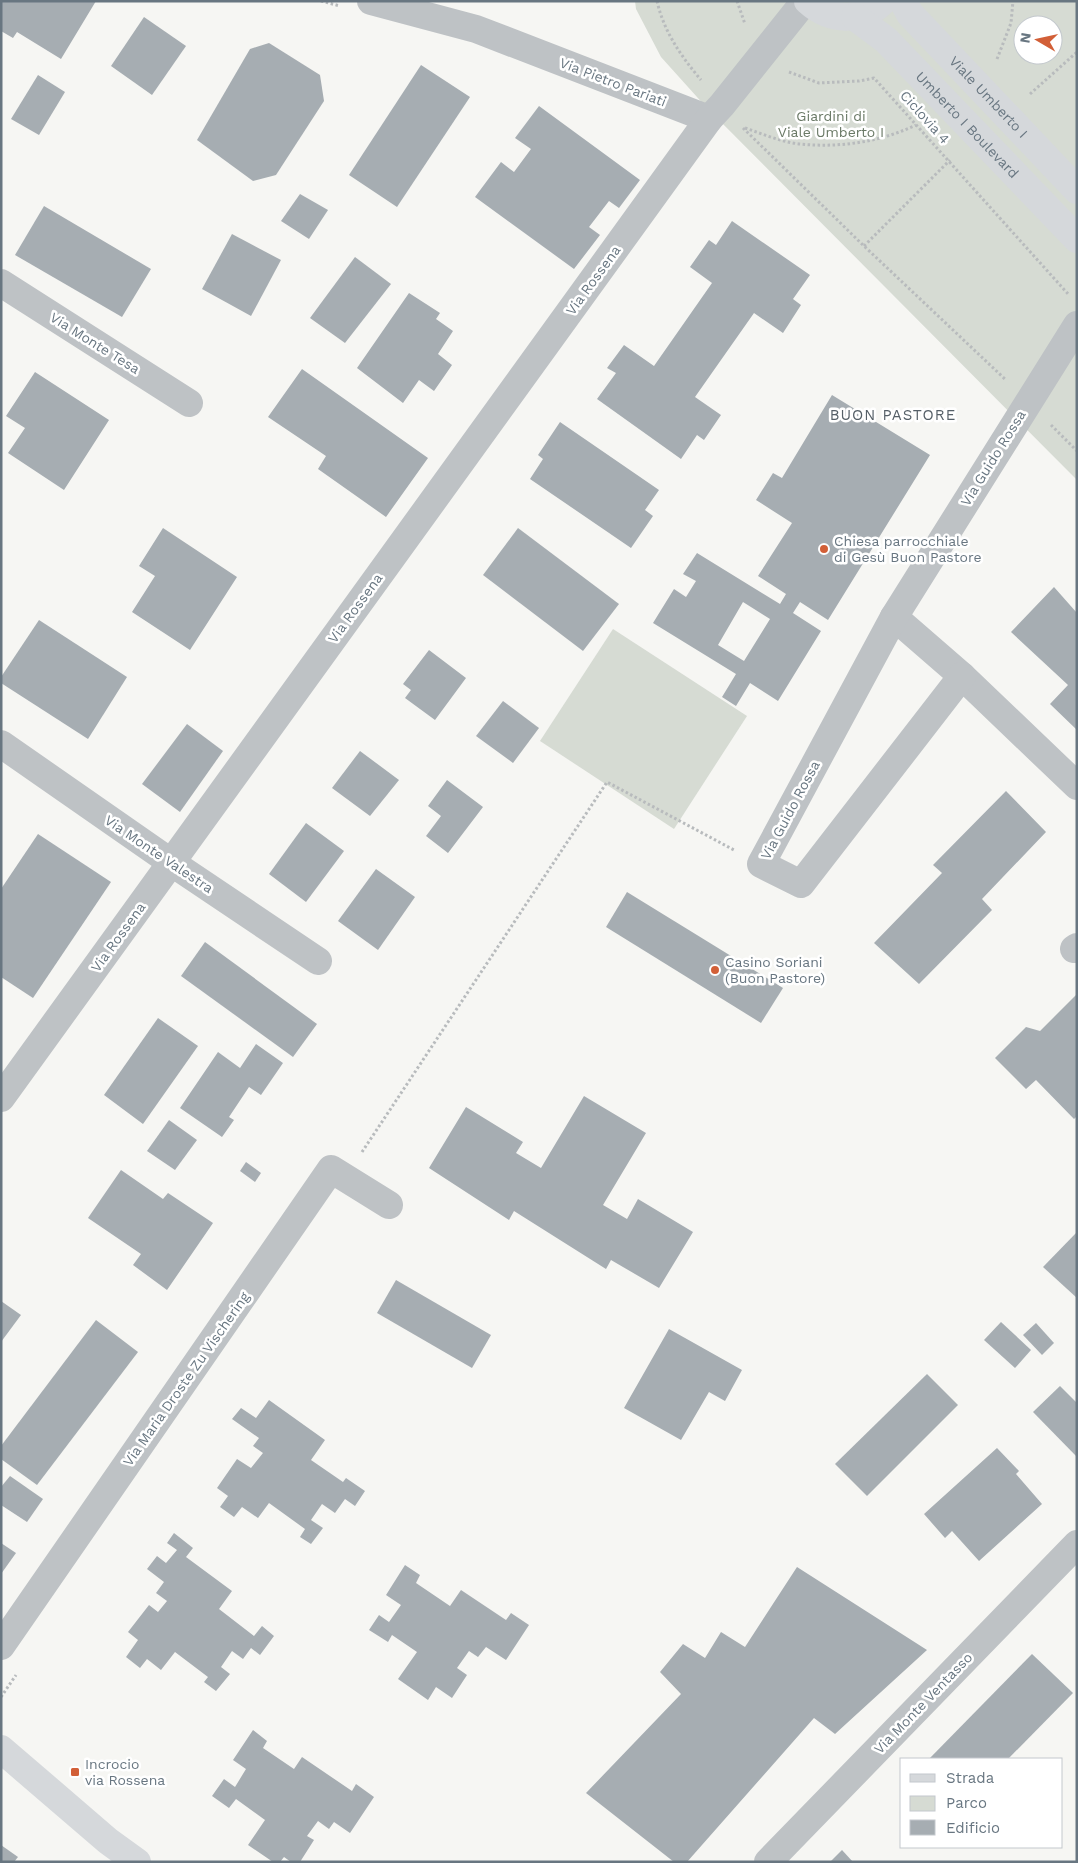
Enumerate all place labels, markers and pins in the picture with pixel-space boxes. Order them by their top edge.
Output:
place label: Chiesa parrocchiale di Gesù Buon Pastore [834,533,982,565]
marker: Chiesa parrocchiale di Gesù Buon Pastore [818,543,830,555]
place label: Casino Soriani (Buon Pastore) [725,954,825,986]
marker: Casino Soriani (Buon Pastore) [709,964,721,976]
place label: Incrocio via Rossena [85,1756,165,1788]
marker: Incrocio via Rossena [69,1766,81,1778]

